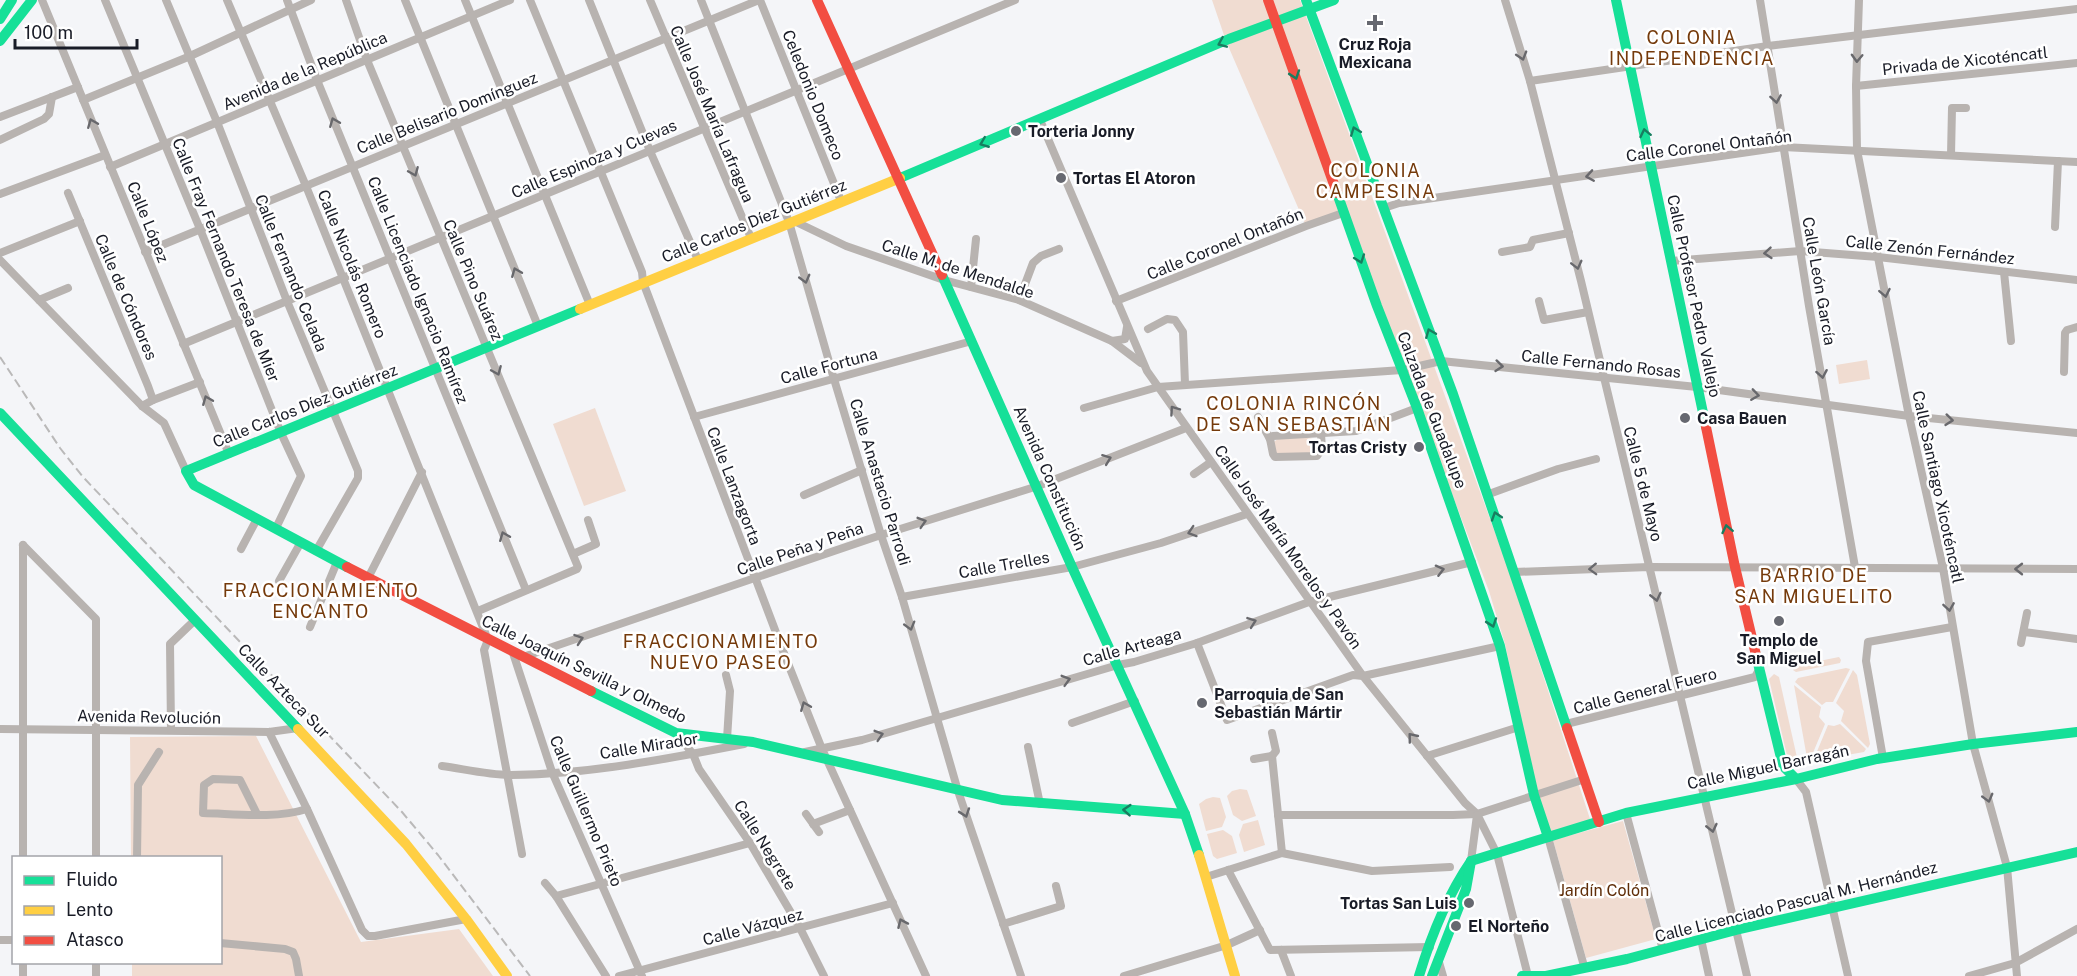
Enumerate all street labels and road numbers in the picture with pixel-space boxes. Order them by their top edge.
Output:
street label: Calle José María Lafragua [666,23,758,205]
street label: Celedonio Domeco [778,27,848,163]
street label: Avenida de la República [220,28,390,114]
street label: Privada de Xicoténcatl [1881,43,2049,79]
street label: Calle Belisario Domínguez [354,68,540,158]
street label: Calle Espinoza y Cuevas [508,115,680,203]
street label: Calle Coronel Ontañón [1625,126,1793,166]
street label: Calle Fray Fernando Teresa de Mier [168,135,284,385]
street label: Calle Licenciado Ignacio Ramírez [364,174,473,407]
street label: Calle Carlos Díez Gutiérrez [659,175,849,267]
street label: Calle López [123,179,173,266]
street label: Calle Nicolás Romero [314,187,390,341]
street label: Calle Fernando Celada [251,192,331,354]
street label: Calle Profesor Pedro Vallejo [1663,193,1725,399]
street label: Calle Coronel Ontañón [1144,204,1306,284]
street label: Calle León García [1798,215,1840,347]
street label: Calle Pino Suárez [439,217,507,344]
street label: Calle de Cóndores [91,231,161,363]
street label: Calle Zenón Fernández [1844,232,2016,268]
street label: Calle M. de Mendalde [879,235,1037,303]
street label: Calzada de Guadalupe [1393,329,1471,491]
street label: Calle Fortuna [778,344,880,388]
street label: Calle Fernando Rosas [1520,346,1682,382]
street label: Calle Carlos Díez Gutiérrez [210,360,400,452]
street label: Calle Santiago Xicoténcatl [1908,389,1968,585]
street label: Calle Anastacio Parrodi [846,396,914,568]
street label: Avenida Constitución [1010,403,1090,553]
street label: Calle Lanzagorta [703,424,765,548]
street label: Calle 5 de Mayo [1619,424,1667,544]
street label: Calle José María Morelos y Pavón [1210,441,1366,653]
street label: Calle Peña y Peña [734,519,866,579]
street label: Calle Trelles [957,548,1051,582]
street label: Calle Joaquín Sevilla y Olmedo [478,611,690,727]
street label: Calle Arteaga [1081,624,1183,670]
street label: Calle Azteca Sur [234,640,334,742]
street label: Calle General Fuero [1571,664,1719,718]
street label: Avenida Revolución [77,706,221,728]
street label: Calle Mirador [598,729,700,763]
street label: Calle Guillermo Prieto [546,733,626,889]
street label: Calle Miguel Barragán [1685,741,1851,793]
street label: Calle Negrete [730,797,800,893]
street label: Calle Licenciado Pascual M. Hernández [1653,858,1939,946]
street label: Calle Vázquez [701,904,806,950]

